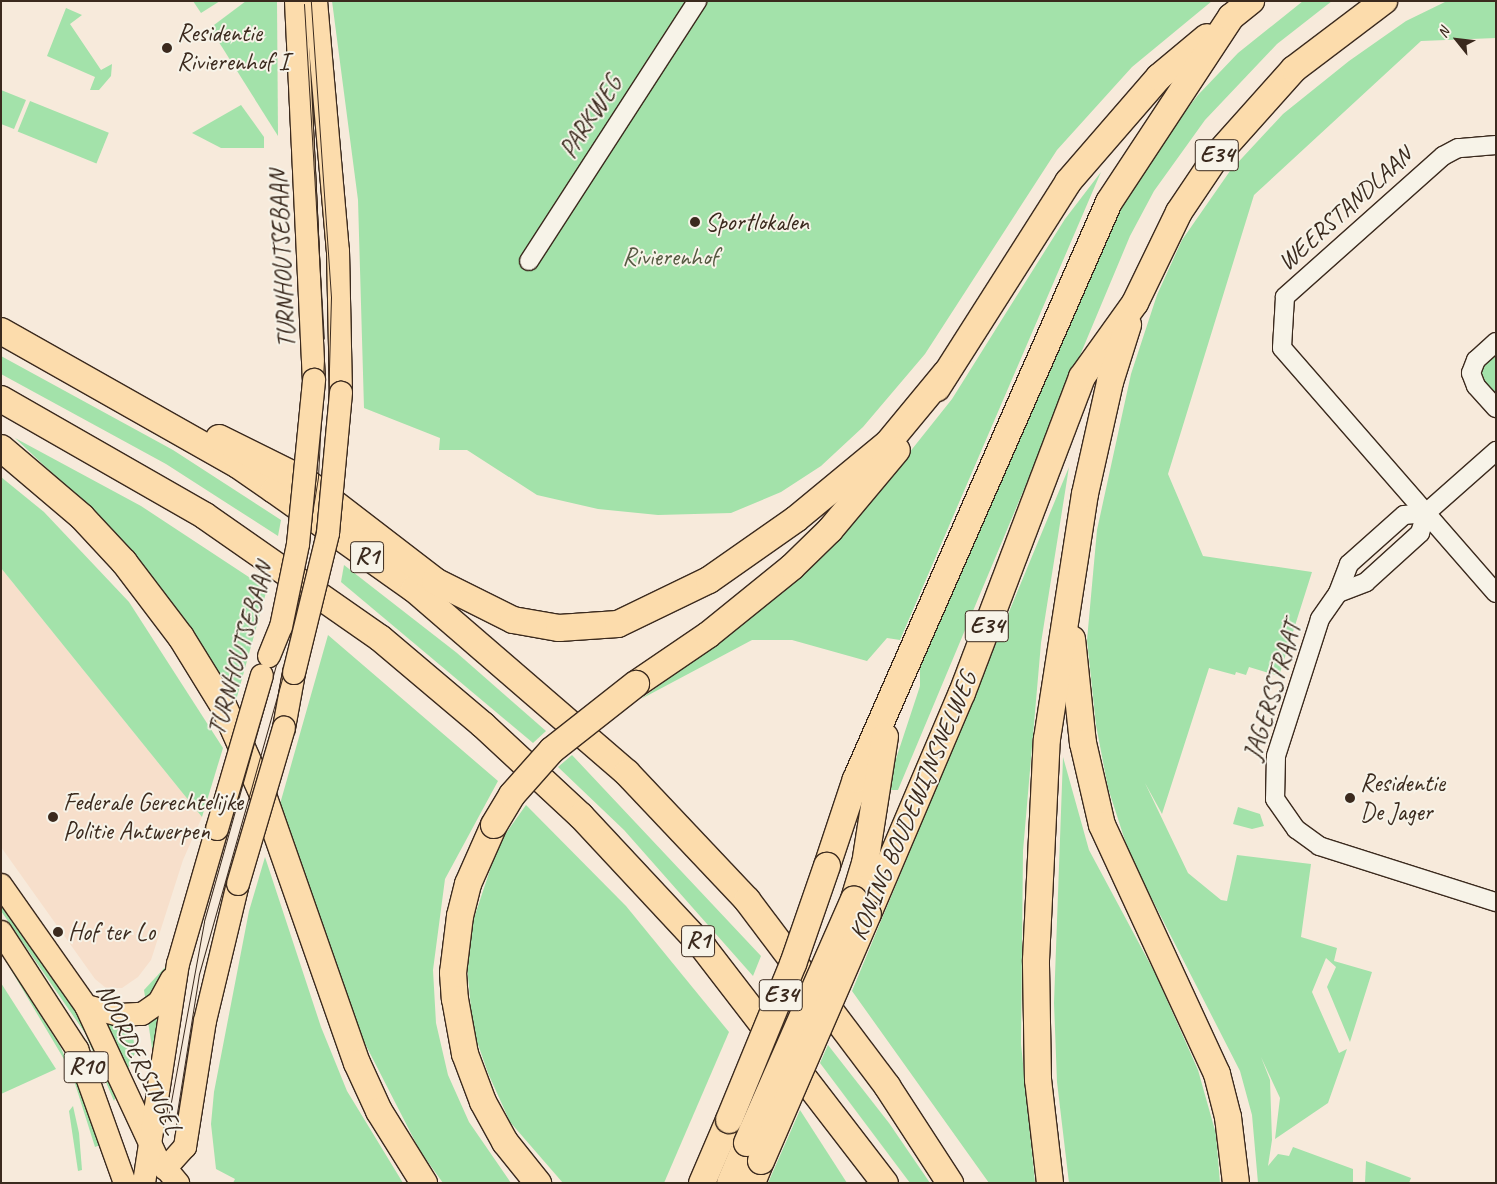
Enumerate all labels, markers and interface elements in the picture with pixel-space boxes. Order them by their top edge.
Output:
north arrow [1432,15,1482,65]
place label: Residentie Rivierenhof I [177,19,289,78]
text: N [1434,25,1453,40]
marker: Residentie Rivierenhof I [161,42,173,54]
street label: PARKWEG [553,70,629,164]
road number: E34 [1194,134,1240,176]
street label: WEERSTANDLAAN [1272,141,1418,277]
street label: TURNHOUTSEBAAN [263,169,303,349]
place label: Sportlokalen [705,207,809,237]
marker: Sportlokalen [689,216,701,228]
park label: Rivierenhof [622,242,718,272]
road number: R1 [350,536,384,578]
street label: TURNHOUTSEBAAN [202,559,280,739]
road number: E34 [964,604,1010,648]
street label: JAGERSSTRAAT [1238,618,1308,764]
street label: KONING BOUDEWIJNSNELWEG [843,668,983,944]
place label: Residentie De Jager [1360,769,1445,828]
place label: Federale Gerechtelijke Politie Antwerpen [63,788,243,847]
marker: Residentie De Jager [1344,792,1356,804]
marker: Federale Gerechtelijke Politie Antwerpen [47,811,59,823]
place label: Hof ter Lo [68,917,155,947]
road number: R1 [680,919,716,962]
marker: Hof ter Lo [52,926,64,938]
road number: E34 [758,974,804,1016]
street label: NOORDERSINGEL [90,979,188,1139]
road number: R10 [64,1046,108,1088]

